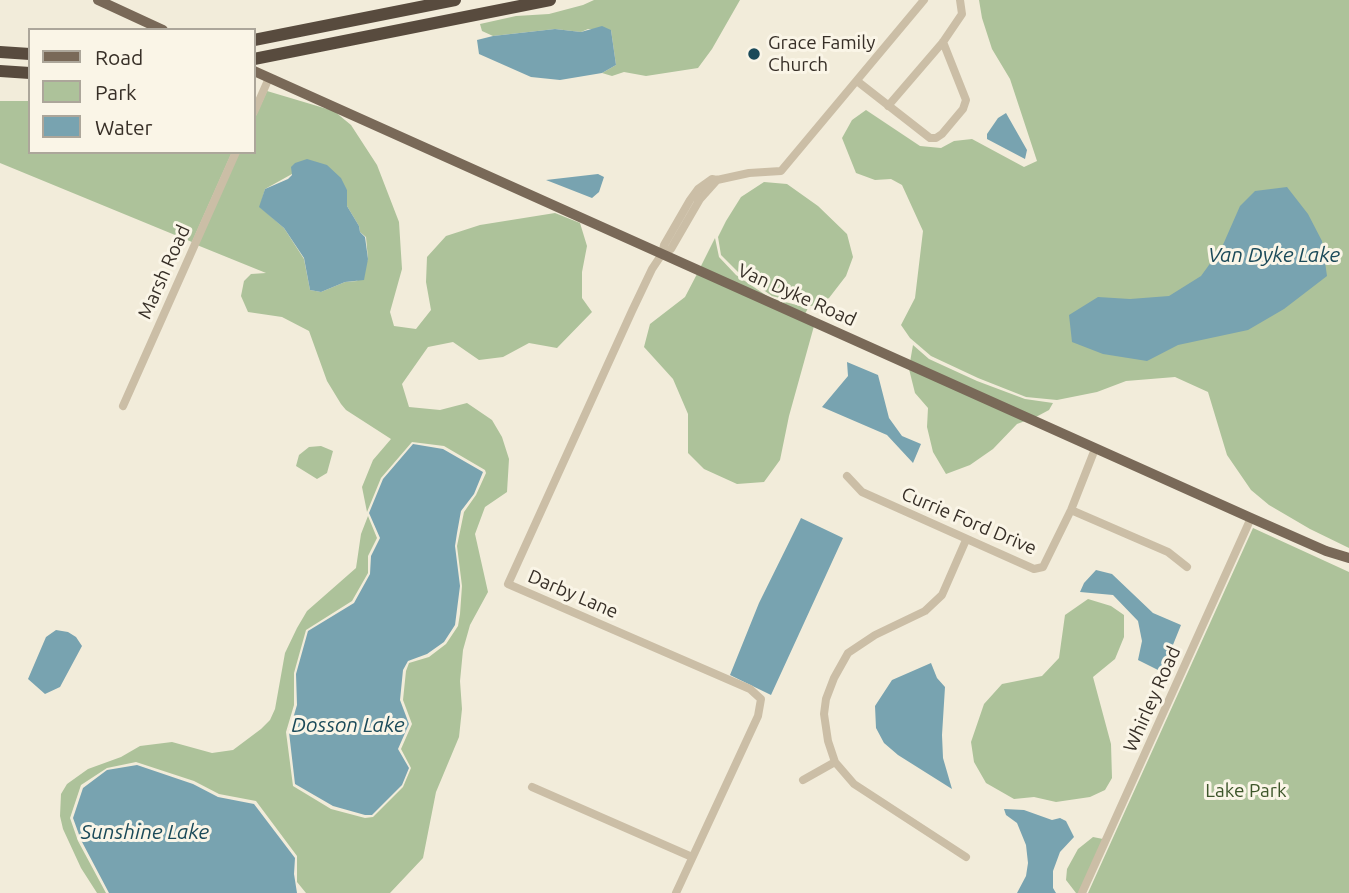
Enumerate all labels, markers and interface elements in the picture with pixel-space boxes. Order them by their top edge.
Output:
legend [28,28,256,154]
place label: Grace Family Church [768,32,875,76]
text: Road [95,45,143,69]
marker: Grace Family Church [746,46,762,62]
text: Park [95,80,137,104]
text: Water [95,115,153,139]
street label: Marsh Road [133,221,195,323]
water label: Van Dyke Lake [1208,242,1340,268]
street label: Van Dyke Road [734,259,860,331]
street label: Currie Ford Drive [898,482,1040,560]
street label: Darby Lane [524,565,622,623]
street label: Whirley Road [1119,643,1185,755]
water label: Dosson Lake [291,712,405,738]
park label: Lake Park [1205,780,1287,802]
water label: Sunshine Lake [81,819,209,845]

